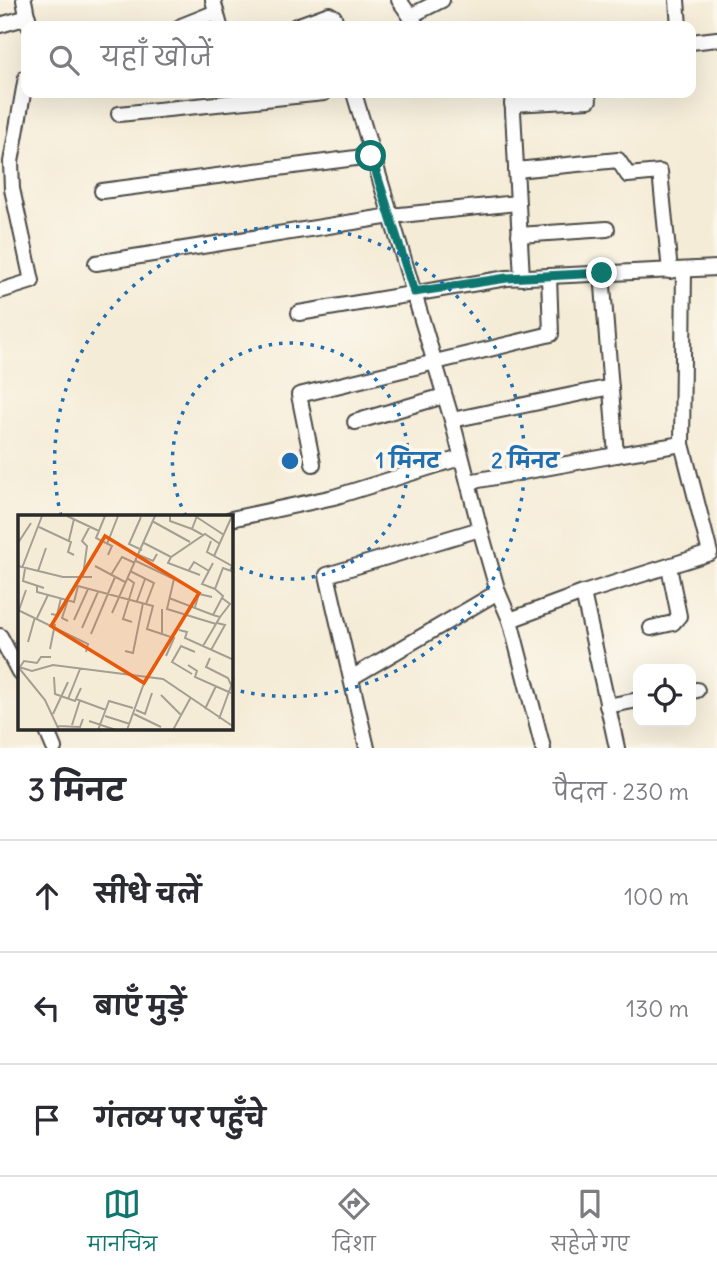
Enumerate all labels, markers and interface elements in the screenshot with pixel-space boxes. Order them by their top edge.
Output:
search box [21,21,696,98]
text: यहाँ खोजें [101,40,212,73]
icon: search [45,41,83,79]
route start [355,140,386,171]
route end [586,257,617,288]
text: 1 मिनट [376,445,442,474]
text: 2 मिनट [491,445,561,474]
centre of rings [278,449,302,473]
inset map [18,515,233,730]
map controls [633,664,696,727]
button: locate [633,664,696,727]
text: 3 मिनट [28,771,125,809]
text: पैदल · 230 m [553,777,689,806]
icon: ahead [28,877,66,915]
text: सीधे चलें [95,877,201,910]
text: 100 m [624,882,689,911]
icon: left [28,989,66,1027]
text: बाएँ मुड़ें [95,989,186,1022]
text: 130 m [626,994,689,1023]
icon: arrive [28,1101,66,1139]
text: गंतव्य पर पहुँचे [95,1101,265,1134]
tab: मानचित्र [88,1185,157,1265]
tab: दिशा [333,1185,376,1265]
tab: सहेजे गए [551,1185,629,1265]

